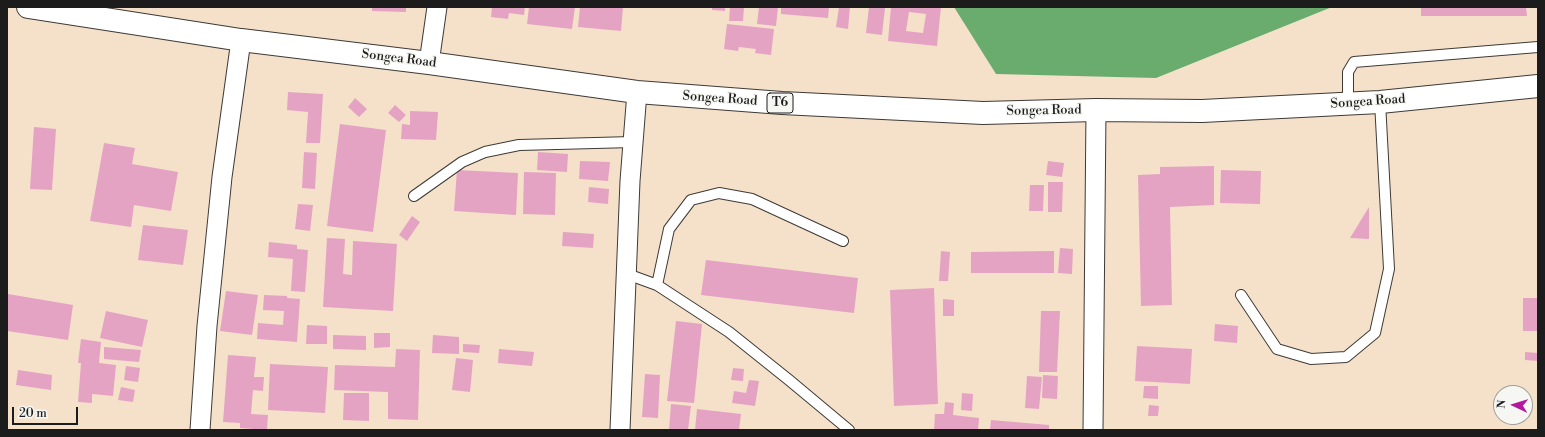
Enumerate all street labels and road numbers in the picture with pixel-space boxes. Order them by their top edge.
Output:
street label: Songea Road [361,47,437,71]
street label: Songea Road [682,89,758,109]
street label: Songea Road [1330,92,1406,112]
road number: T6 [767,93,793,113]
street label: Songea Road [1006,103,1082,119]

